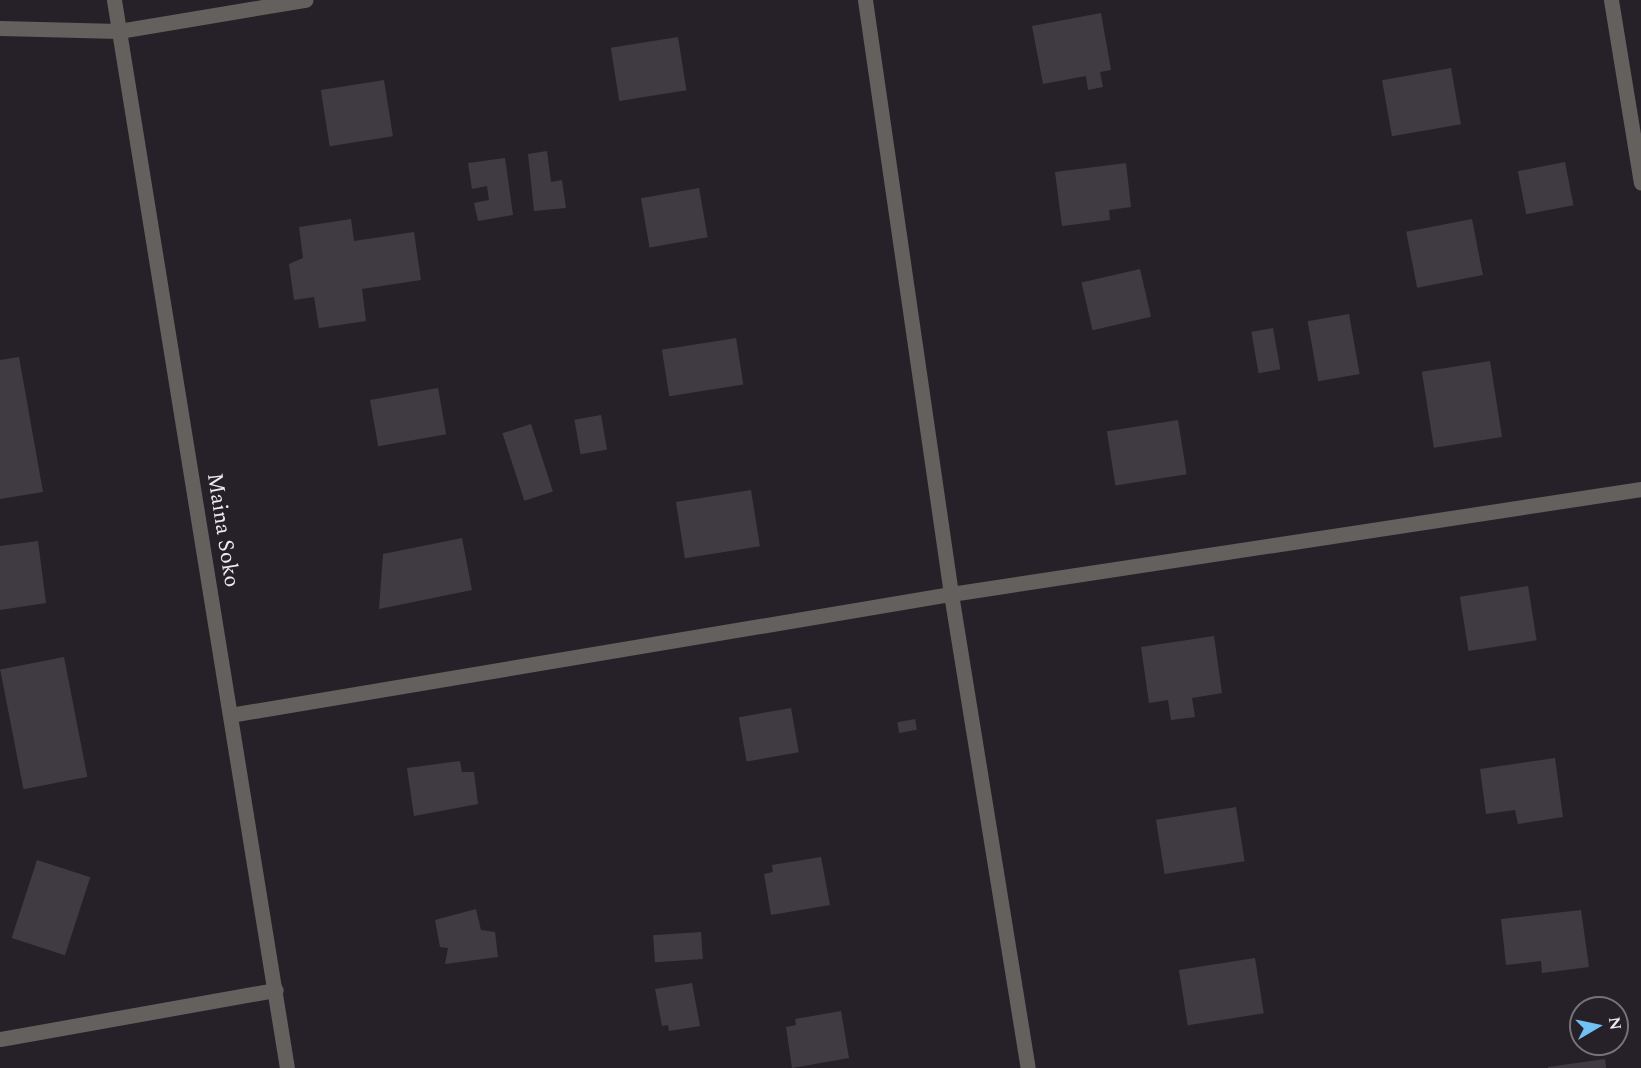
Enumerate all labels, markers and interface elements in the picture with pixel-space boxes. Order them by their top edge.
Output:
street label: Maina Soko [201,471,245,589]
north arrow [1569,996,1629,1056]
text: N [1602,1015,1628,1032]

